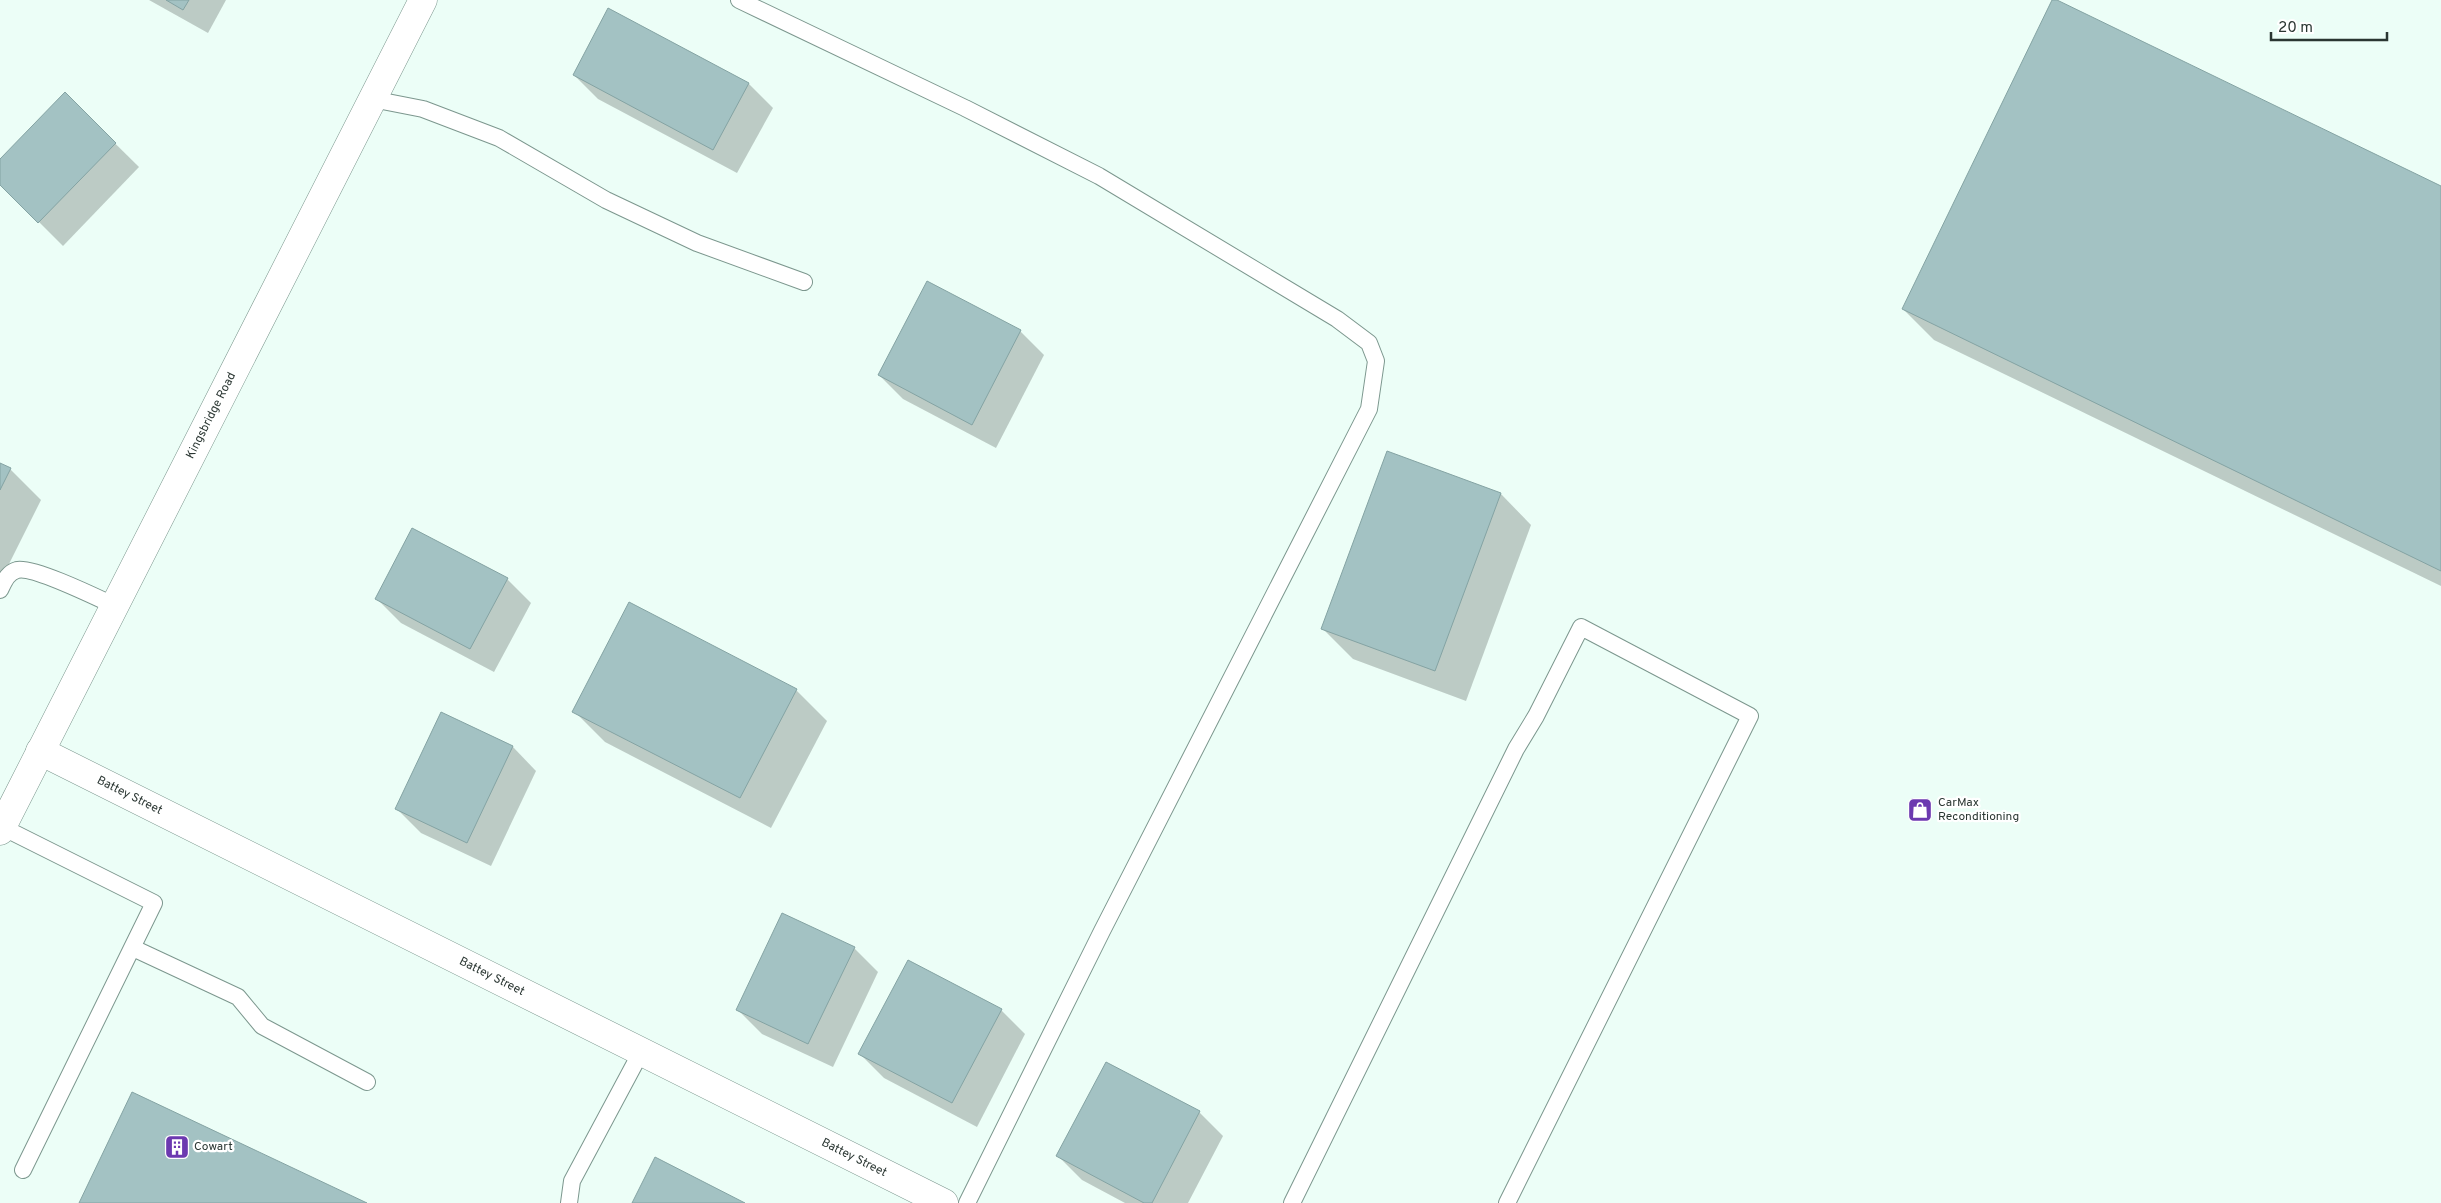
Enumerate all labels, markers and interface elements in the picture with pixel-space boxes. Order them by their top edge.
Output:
scale bar [2271,10,2387,42]
text: 20 m [2278,19,2313,38]
street label: Kingsbridge Road [183,370,240,462]
street label: Battey Street [94,773,165,819]
place label: CarMax Reconditioning [1938,795,2019,825]
shop icon: CarMax Reconditioning [1907,797,1933,823]
street label: Battey Street [456,954,527,1000]
building icon: Cowart [164,1134,190,1160]
street label: Battey Street [818,1135,889,1181]
place label: Cowart [194,1139,233,1155]

